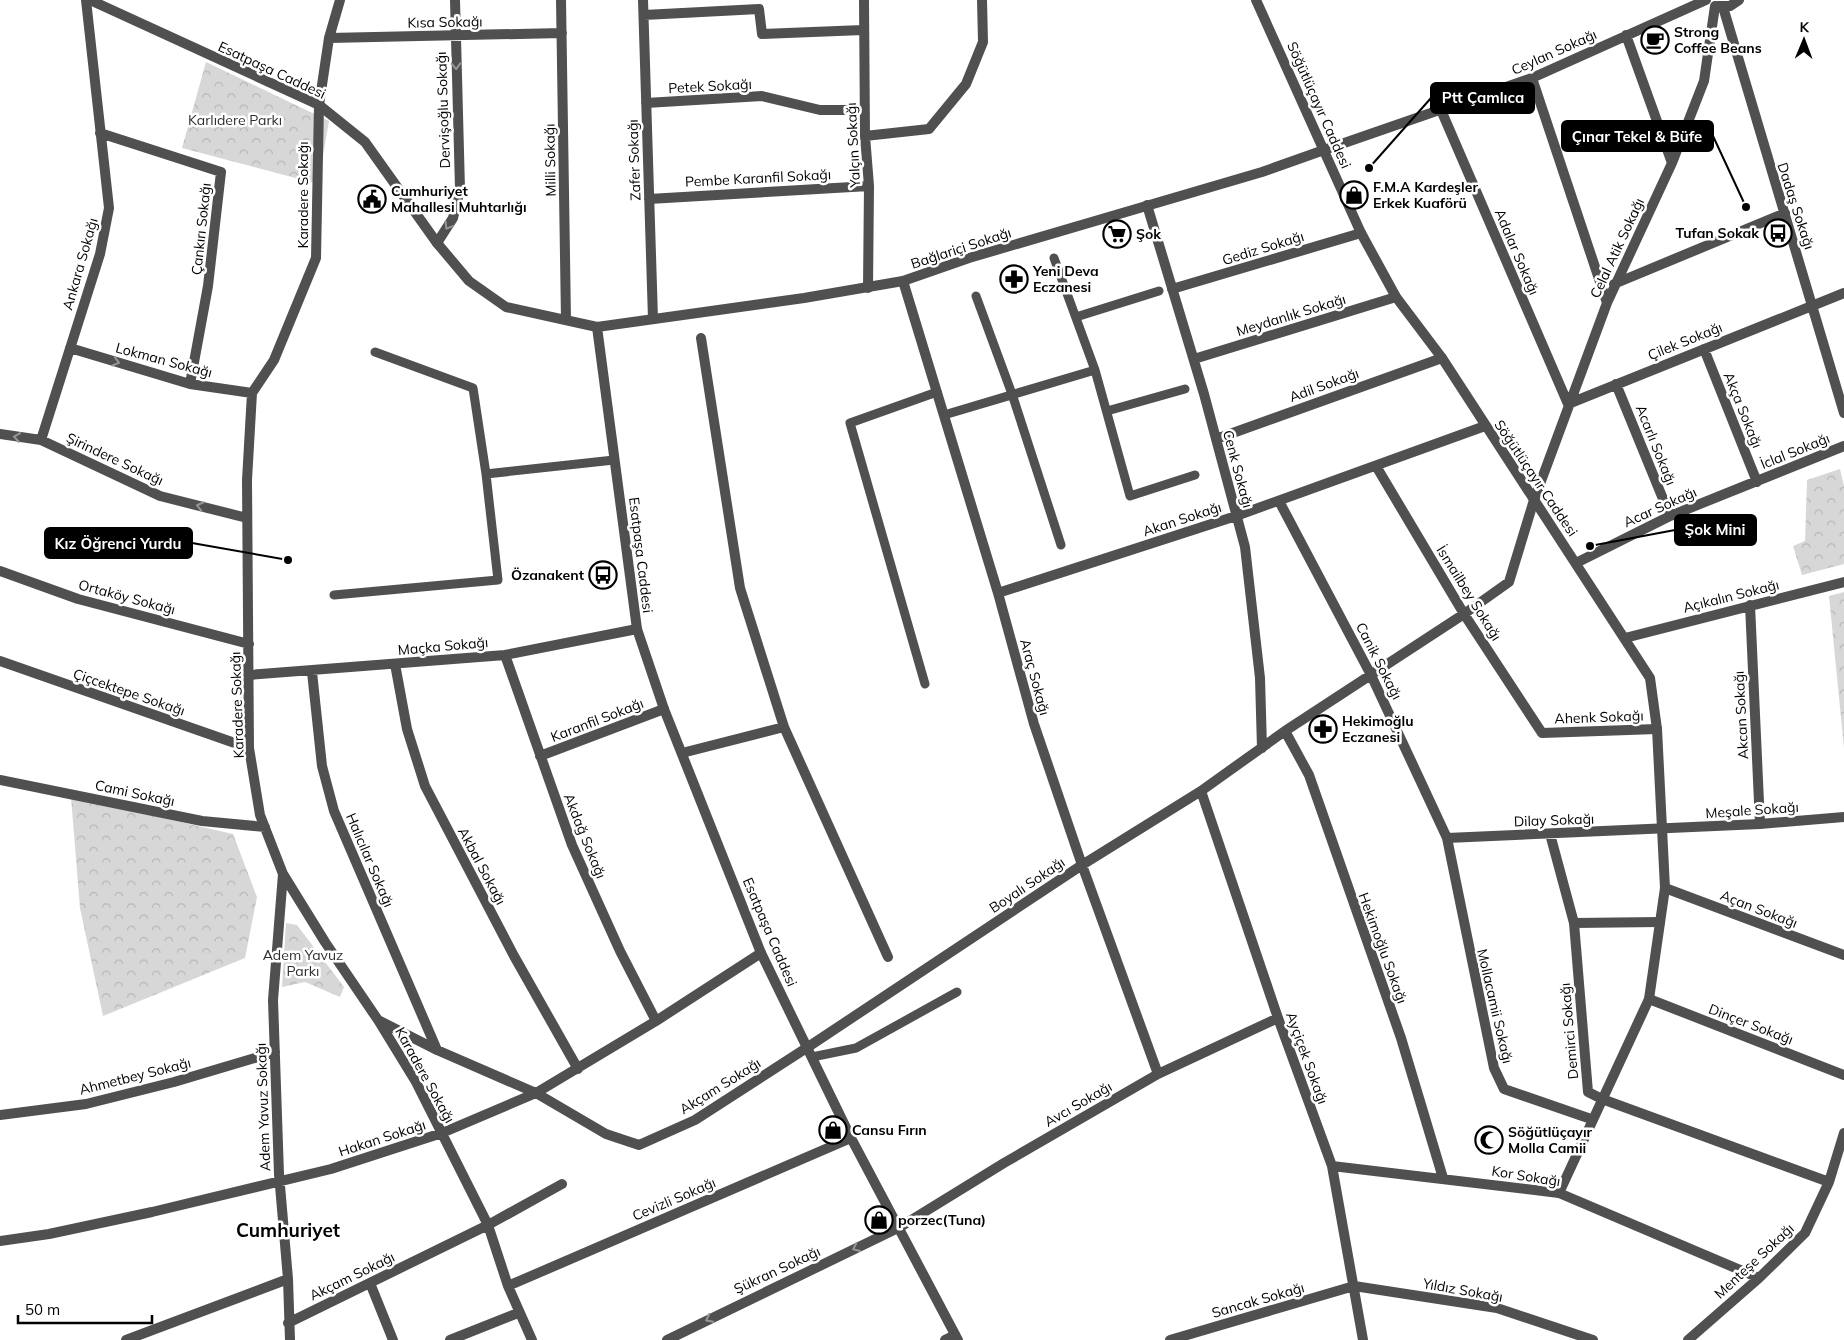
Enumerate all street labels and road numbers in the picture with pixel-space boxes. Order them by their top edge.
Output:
street label: Kısa Sokağı [407,12,483,32]
street label: Ceylan Sokağı [1508,25,1600,79]
street label: Esatpaşa Caddesi [215,37,329,103]
street label: Söğütlüçayır Caddesi [1283,39,1355,171]
street label: Dervişoğlu Sokağı [432,51,454,169]
street label: Petek Sokağı [668,75,752,97]
street label: Yalçın Sokağı [842,102,864,189]
street label: Zafer Sokağı [624,119,644,201]
street label: Milli Sokağı [540,123,560,197]
street label: Karadere Sokağı [294,142,312,249]
street label: Dadaş Sokağı [1773,160,1819,252]
street label: Pembe Karanfil Sokağı [684,165,832,191]
street label: Çankırı Sokağı [187,182,215,276]
street label: Celal Atik Sokağı [1586,195,1648,301]
street label: Adalar Sokağı [1491,206,1543,298]
street label: Ankara Sokağı [58,216,102,312]
street label: Bağlariçi Sokağı [909,223,1013,273]
street label: Gediz Sokağı [1220,227,1306,269]
street label: Meydanlık Sokağı [1234,290,1348,340]
street label: Çilek Sokağı [1645,318,1725,364]
street label: Lokman Sokağı [114,338,214,382]
street label: Adil Sokağı [1287,364,1361,406]
street label: Akça Sokağı [1720,369,1766,451]
street label: Acarlı Sokağı [1632,402,1680,488]
street label: Söğütlüçayır Caddesi [1490,416,1582,540]
street label: Cenk Sokağı [1219,428,1257,510]
street label: Şirindere Sokağı [64,429,166,489]
street label: İclal Sokağı [1758,429,1832,473]
street label: Acar Sokağı [1621,483,1699,531]
street label: Esatpaşa Caddesi [625,496,657,614]
street label: Akan Sokağı [1140,498,1224,540]
street label: İsmailbey Sokağı [1432,542,1506,644]
street label: Ortaköy Sokağı [77,575,177,619]
street label: Açıkalın Sokağı [1681,575,1781,617]
street label: Canik Sokağı [1352,619,1406,703]
street label: Maçka Sokağı [397,633,489,659]
street label: Araç Sokağı [1016,637,1054,717]
street label: Karadere Sokağı [226,651,248,759]
street label: Çiçcektepe Sokağı [71,664,187,720]
street label: Akcan Sokağı [1730,670,1752,760]
street label: Karanfil Sokağı [548,694,646,746]
street label: Ahenk Sokağı [1554,706,1644,728]
street label: Cami Sokağı [93,776,177,810]
street label: Akdağ Sokağı [560,791,610,881]
street label: Meşale Sokağı [1705,798,1799,822]
street label: Halıcılar Sokağı [342,810,398,910]
street label: Dilay Sokağı [1513,810,1595,830]
street label: Akbal Sokağı [454,824,510,908]
street label: Boyalı Sokağı [986,853,1068,917]
street label: Esatpaşa Caddesi [739,875,801,989]
street label: Açan Sokağı [1718,886,1800,932]
street label: Hekimoğlu Sokağı [1355,890,1411,1006]
street label: Mollacamii Sokağı [1473,947,1517,1065]
street label: Demirci Sokağı [1556,982,1582,1080]
street label: Dinçer Sokağı [1706,1000,1796,1048]
street label: Ayçiçek Sokağı [1282,1009,1332,1107]
street label: Karadere Sokağı [391,1024,459,1126]
street label: Adem Yavuz Sokağı [252,1043,274,1171]
street label: Ahmetbey Sokağı [77,1053,193,1099]
street label: Akçam Sokağı [676,1054,764,1118]
street label: Avcı Sokağı [1041,1077,1115,1131]
street label: Hakan Sokağı [336,1115,428,1161]
street label: Kor Sokağı [1490,1162,1562,1190]
street label: Cevizli Sokağı [630,1173,718,1225]
street label: Menteşe Sokağı [1710,1219,1798,1303]
street label: Şükran Sokağı [731,1242,823,1298]
street label: Akçam Sokağı [306,1248,398,1304]
street label: Yıldız Sokağı [1421,1274,1504,1306]
street label: Sancak Sokağı [1210,1278,1306,1322]

